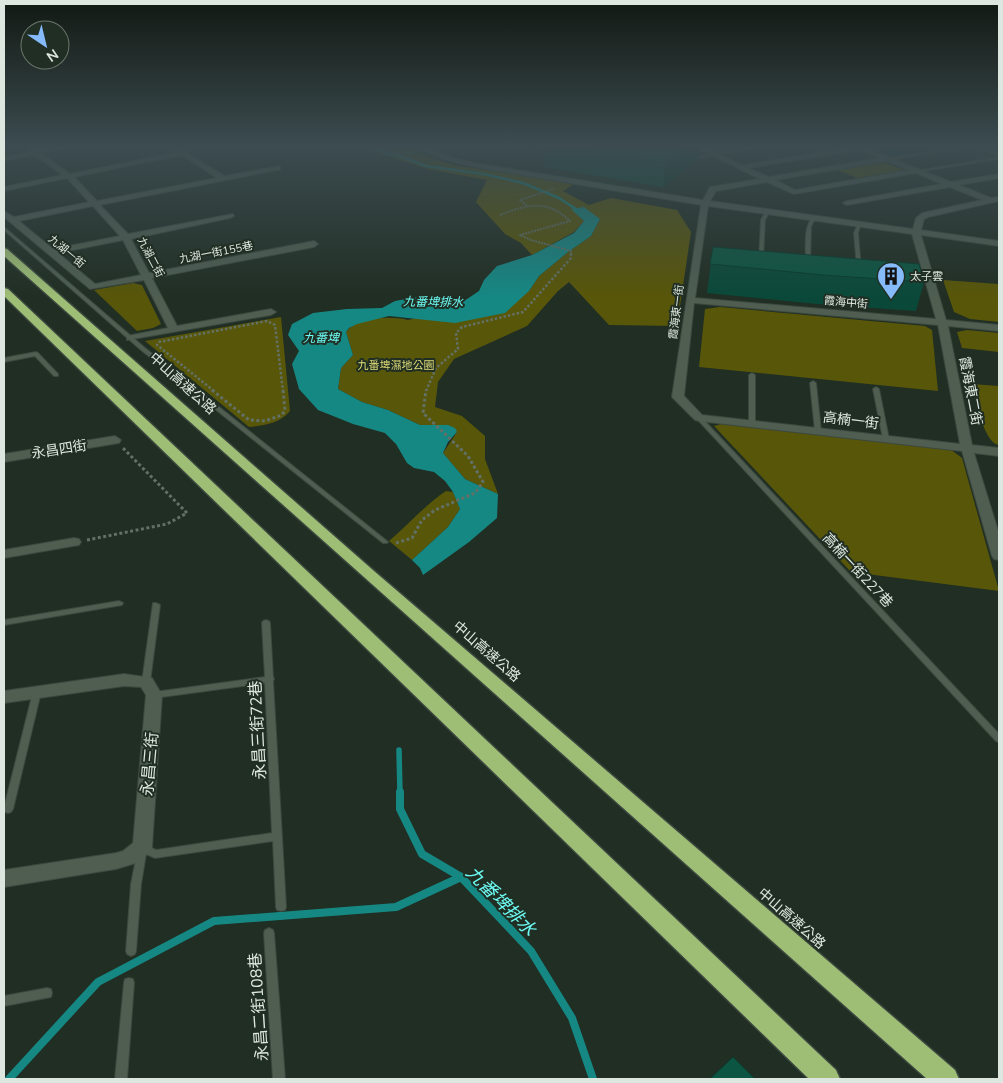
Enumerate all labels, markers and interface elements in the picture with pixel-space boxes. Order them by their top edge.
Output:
north arrow [20,20,70,70]
text: N [42,44,62,66]
street label: 九湖一街 [45,231,88,271]
street label: 九湖二街 [134,234,168,280]
street label: 九湖一街155巷 [178,238,254,267]
building icon: 太子雲 [876,261,906,300]
place label: 太子雲 [910,269,943,284]
street label: 霞海東一街 [666,284,687,340]
water label: 九番埤排水 [403,293,464,311]
street label: 霞海中街 [823,293,869,312]
water label: 九番埤 [303,330,341,346]
street label: 中山高速公路 [145,348,220,419]
street label: 霞海東二街 [955,355,987,427]
park label: 九番埤濕地公園 [358,358,435,373]
street label: 高楠一街 [822,408,880,433]
street label: 永昌四街 [30,436,88,463]
street label: 高楠一街227巷 [818,529,897,612]
street label: 中山高速公路 [449,617,525,686]
street label: 永昌三街72巷 [244,680,272,780]
street label: 永昌三街 [136,731,164,797]
water label: 九番埤排水 [461,861,542,942]
street label: 中山高速公路 [754,884,830,953]
street label: 永昌二街108巷 [244,952,274,1062]

